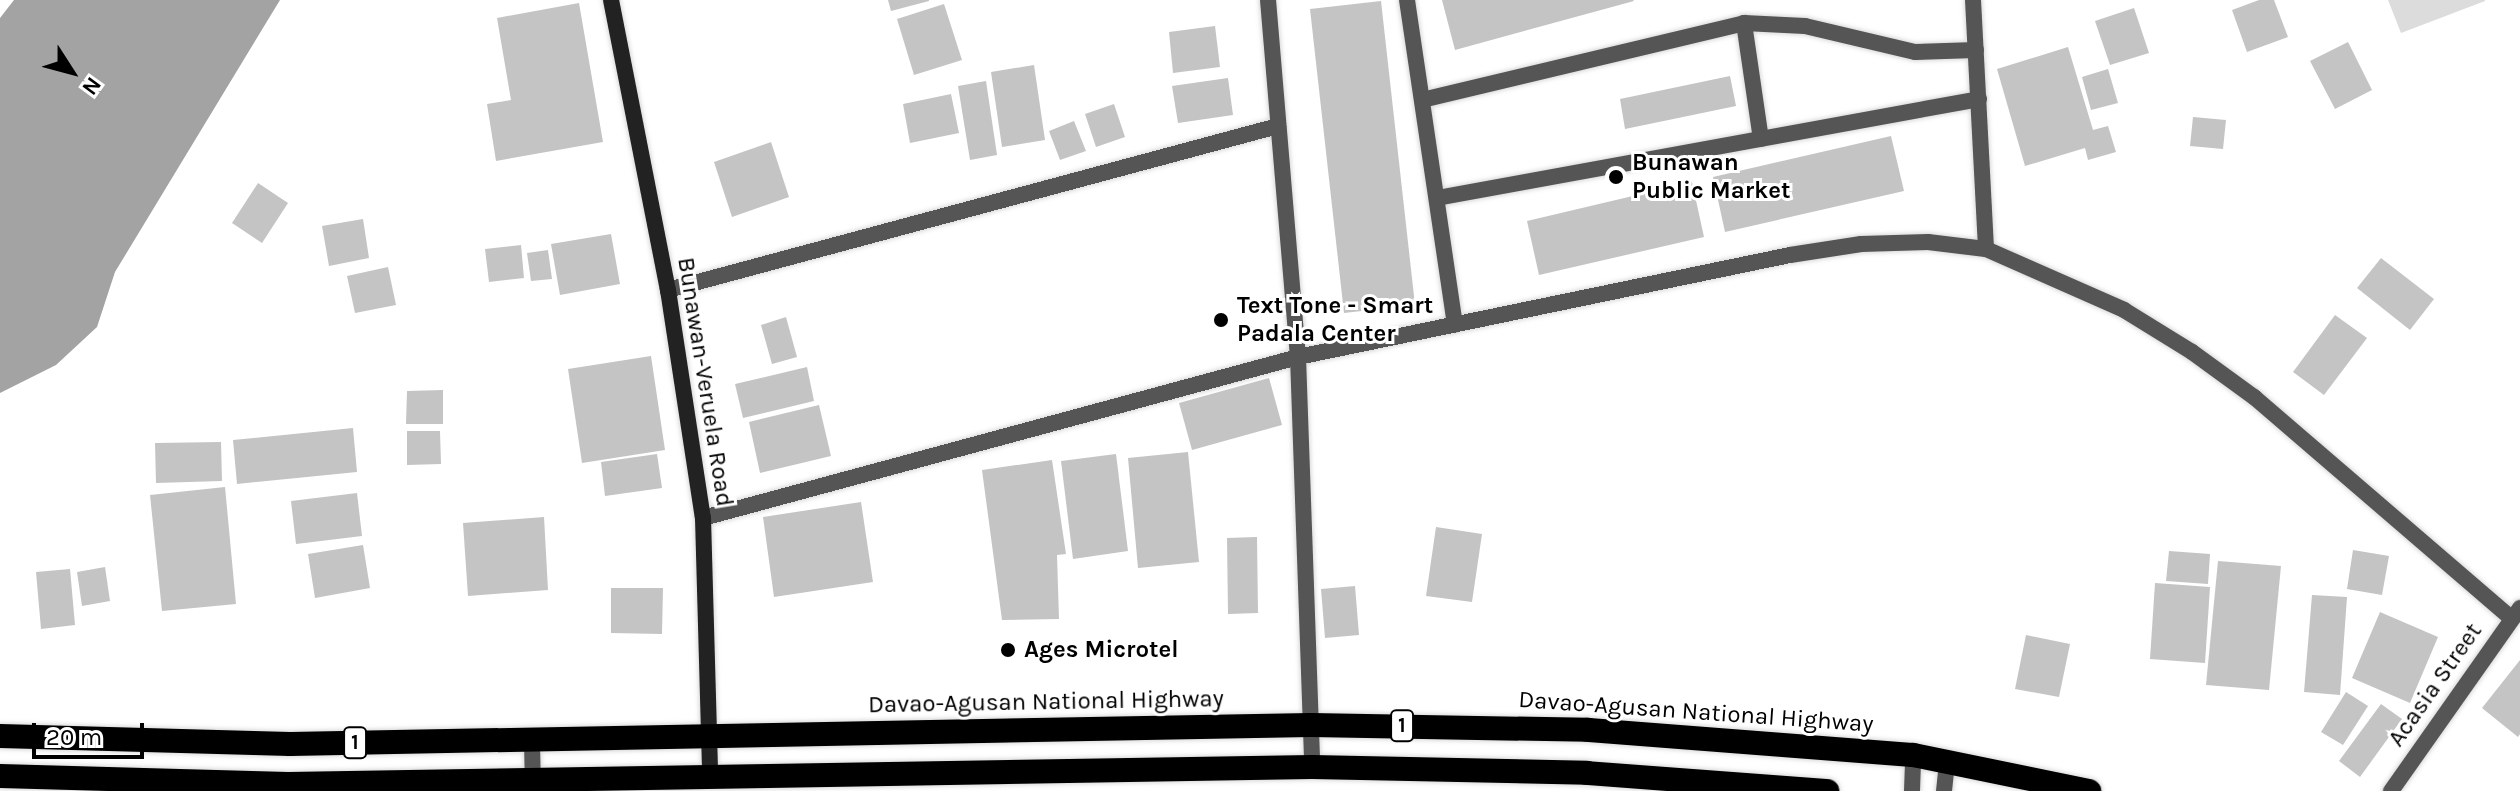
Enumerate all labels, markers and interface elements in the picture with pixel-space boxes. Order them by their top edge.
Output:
north arrow [32,32,112,112]
text: N [76,72,107,100]
place label: Bunawan Public Market [1632,149,1791,205]
marker: Bunawan Public Market [1607,168,1625,186]
street label: Bunawan-Veruela Road [671,255,739,509]
place label: Text Tone - Smart Padala Center [1237,292,1433,348]
marker: Text Tone - Smart Padala Center [1212,311,1230,329]
street label: Acasia Street [2382,618,2488,752]
place label: Ages Microtel [1024,636,1178,664]
marker: Ages Microtel [999,641,1017,659]
street label: Davao-Agusan National Highway [868,684,1224,720]
street label: Davao-Agusan National Highway [1518,685,1874,739]
scale bar [36,707,148,757]
road number: 1 [1390,708,1414,744]
text: 20 m [46,723,102,751]
road number: 1 [343,725,367,761]

